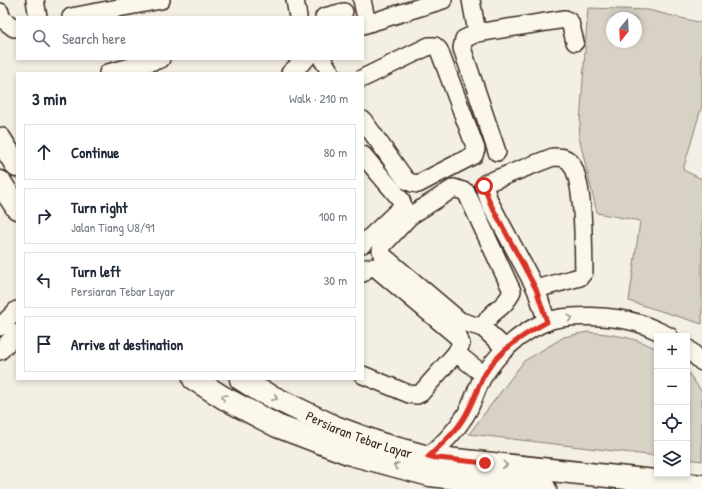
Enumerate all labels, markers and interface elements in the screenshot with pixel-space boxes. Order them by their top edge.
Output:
north arrow [606,12,642,48]
search box [16,16,364,60]
icon: search [30,27,52,49]
text: Search here [62,28,126,49]
text: 3 min [32,87,67,110]
text: Walk · 210 m [289,89,348,107]
icon: ahead [33,141,55,163]
text: Continue [71,142,119,163]
text: 80 m [324,143,347,161]
route start [475,177,493,195]
text: Turn right [71,197,127,218]
icon: right [33,205,55,227]
text: 100 m [319,207,347,225]
text: Jalan Tiang U8/91 [71,218,155,236]
text: Turn left [71,261,121,282]
icon: left [33,269,55,291]
text: 30 m [324,271,347,289]
text: Persiaran Tebar Layar [71,282,175,300]
one-way arrow [567,314,573,323]
icon: arrive [33,333,55,355]
map controls [654,333,690,477]
button: + [654,333,690,369]
text: Arrive at destination [71,334,183,355]
button: − [654,369,690,405]
one-way arrow [270,393,278,401]
one-way arrow [221,395,228,402]
street label: Persiaran Tebar Layar [303,405,415,462]
button: locate [654,405,690,441]
button: layers [654,441,690,477]
route end [476,454,494,472]
one-way arrow [502,460,508,469]
one-way arrow [393,462,400,471]

